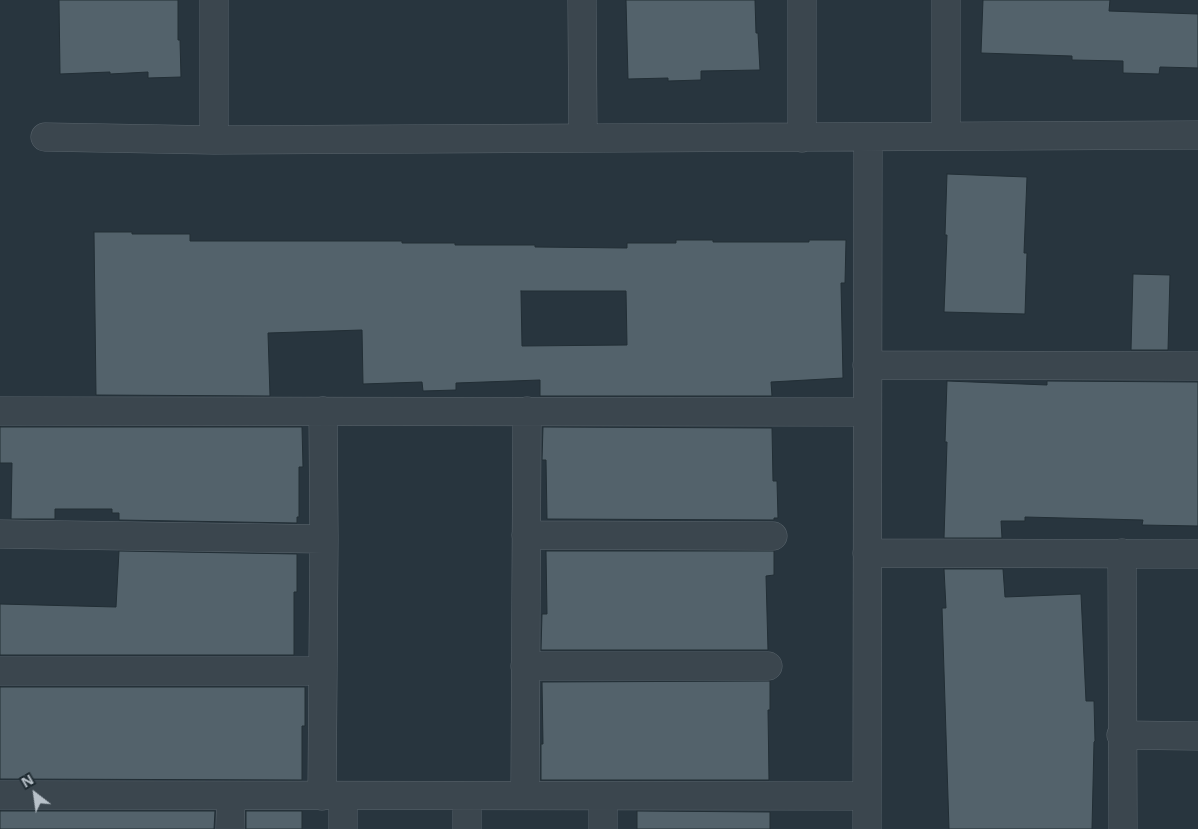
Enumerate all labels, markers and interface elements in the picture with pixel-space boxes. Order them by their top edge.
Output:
north arrow [10,769,60,819]
text: N [18,770,37,792]

